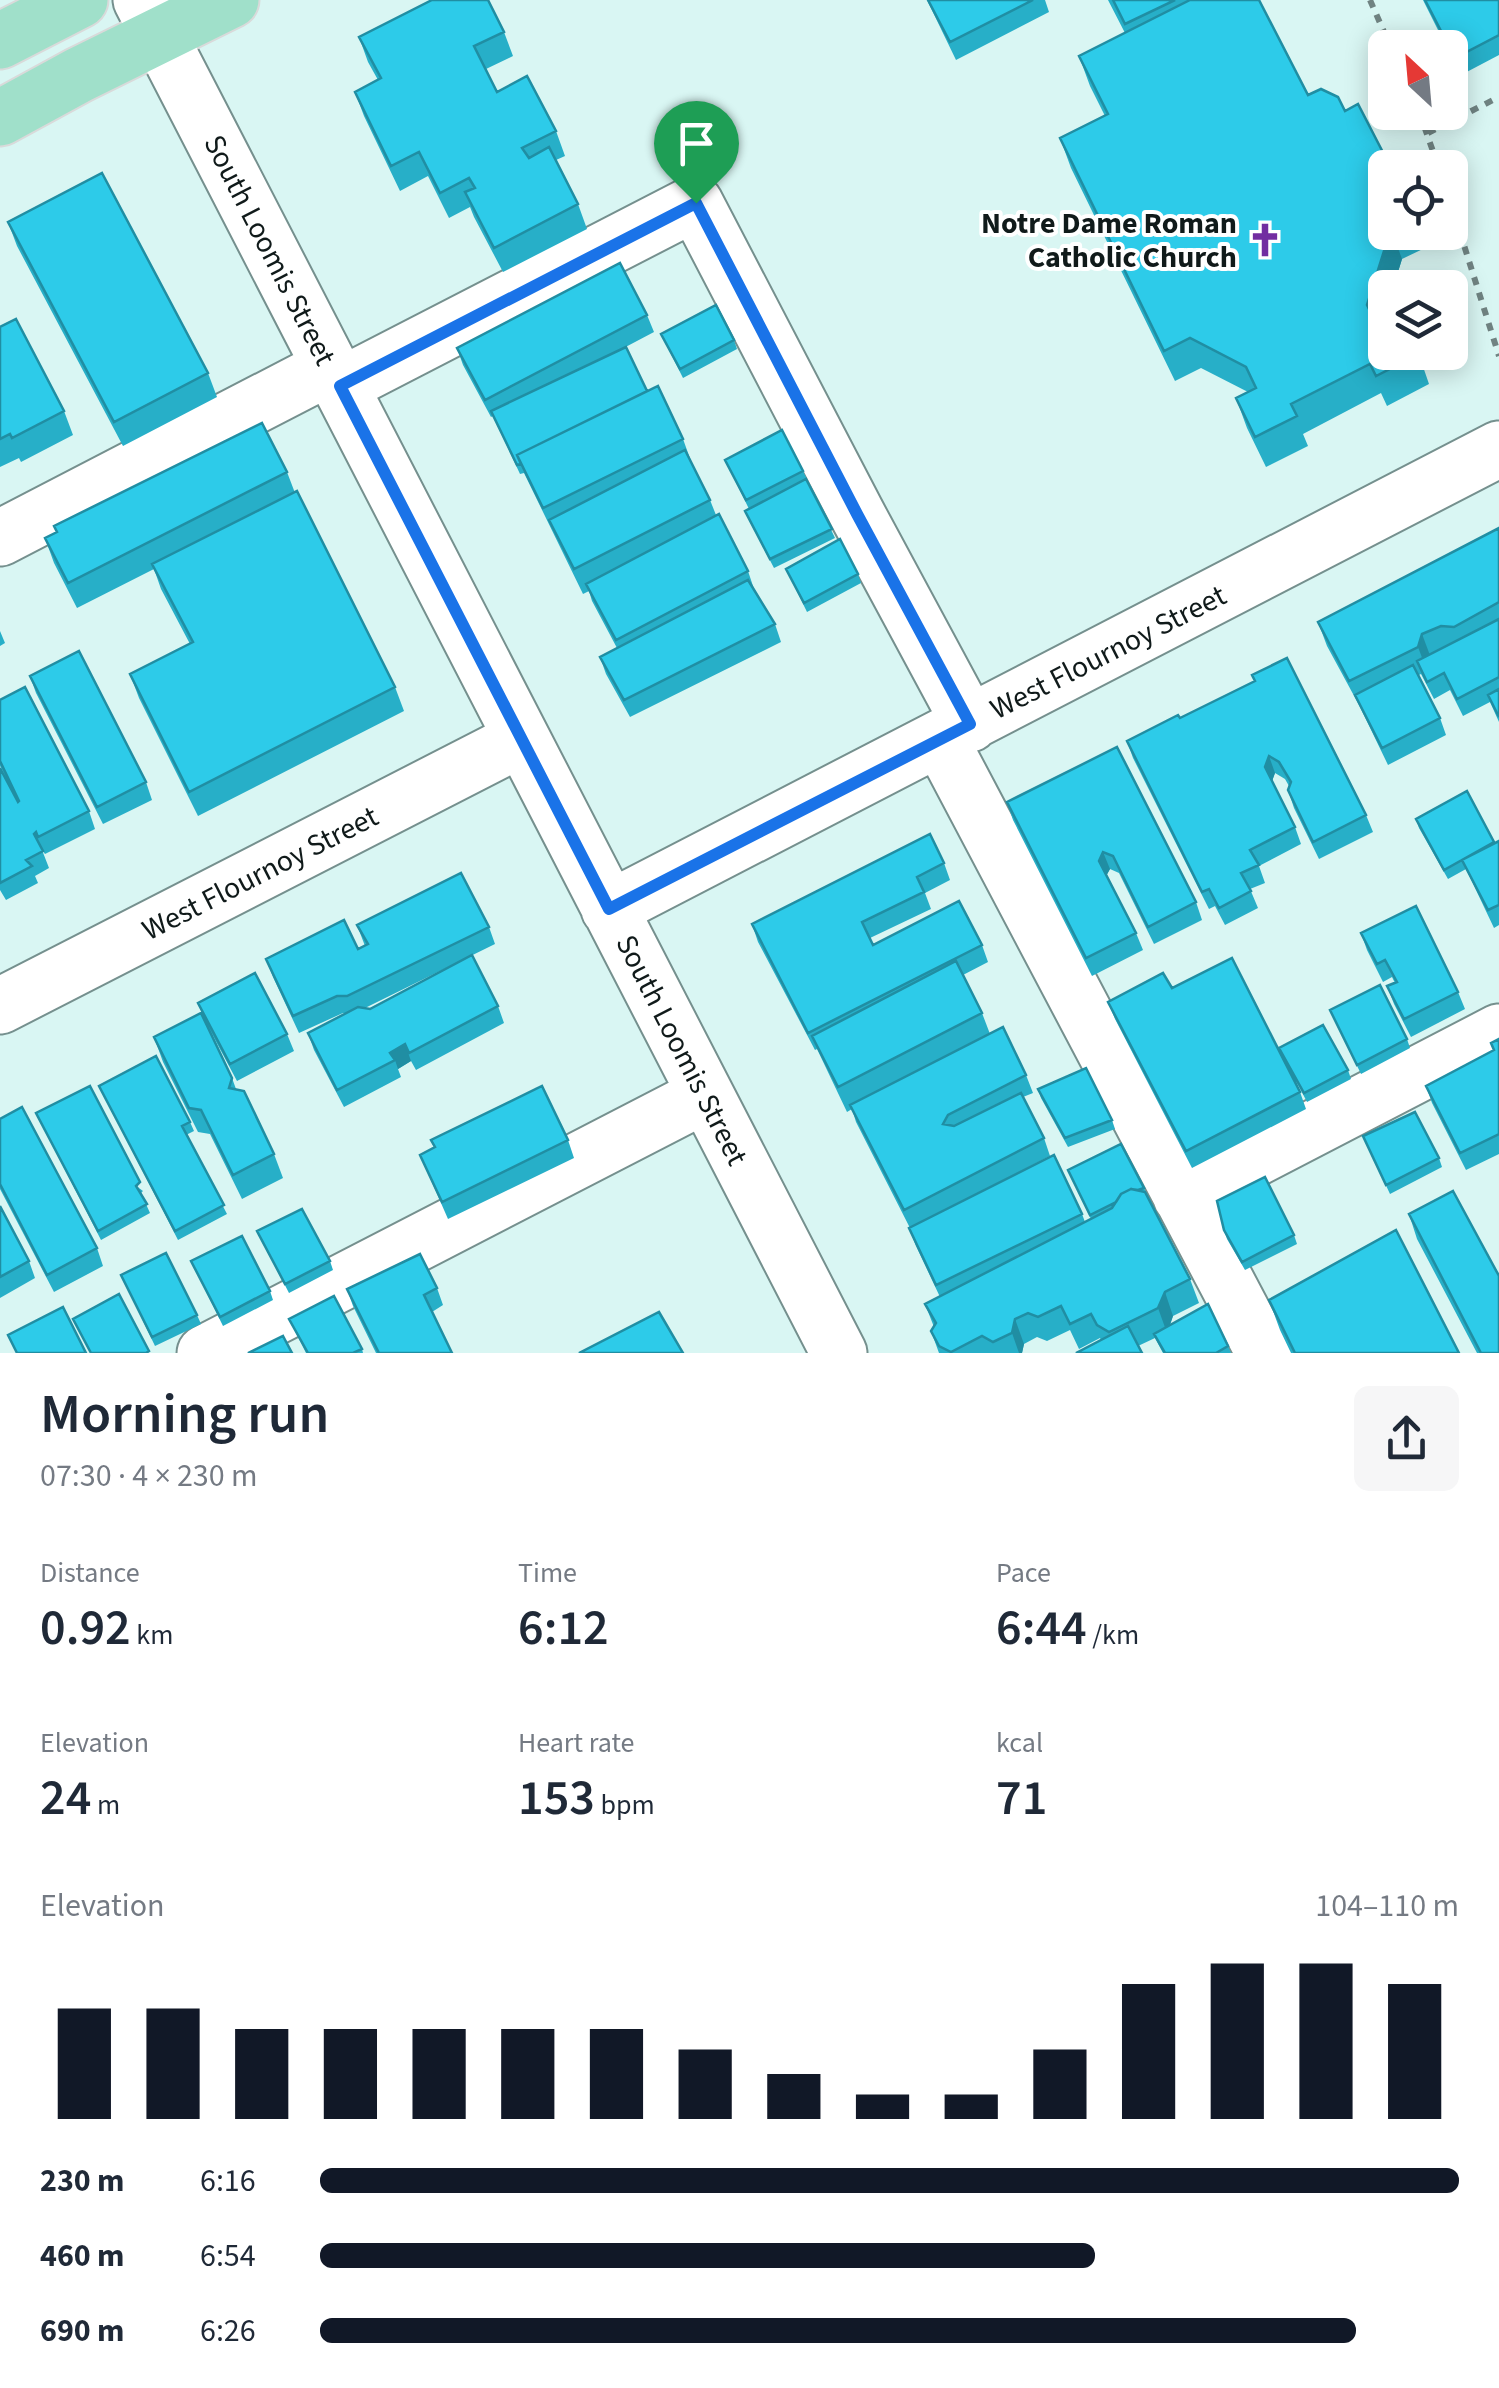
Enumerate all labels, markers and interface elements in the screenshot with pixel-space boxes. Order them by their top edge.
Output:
north arrow [1368,30,1468,130]
map controls [1368,30,1468,370]
pin [654,101,739,204]
icon: arrive [669,116,724,171]
street label: South Loomis Street [193,127,346,373]
button: locate [1368,150,1468,250]
place label: Notre Dame Roman Catholic Church [981,202,1237,279]
church icon: Notre Dame Roman Catholic Church [1246,221,1284,259]
button: layers [1368,270,1468,370]
street label: West Flournoy Street [983,574,1234,731]
street label: West Flournoy Street [135,795,386,952]
street label: South Loomis Street [605,927,758,1173]
text: Morning run [40,1376,329,1454]
button: share [1354,1386,1459,1491]
text: 07:30 · 4 × 230 m [40,1453,258,1499]
text: Distance [40,1553,140,1593]
text: Time [518,1553,577,1593]
text: Pace [996,1553,1051,1593]
text: 0.92 [40,1593,131,1664]
text: 6:12 [518,1593,609,1664]
text: 6:44 [996,1593,1087,1664]
text: km [131,1615,173,1655]
text: /km [1087,1615,1139,1655]
text: Elevation [40,1723,149,1763]
text: Heart rate [518,1723,634,1763]
text: kcal [996,1723,1043,1763]
text: 24 [40,1763,91,1834]
text: 153 [518,1763,595,1834]
text: 71 [996,1763,1047,1834]
text: m [91,1785,120,1825]
text: bpm [595,1785,655,1825]
text: Elevation [40,1883,165,1929]
text: 104–110 m [1315,1883,1459,1929]
text: 230 m [40,2158,125,2204]
text: 6:16 [200,2158,256,2204]
text: 460 m [40,2233,125,2279]
text: 6:54 [200,2233,256,2279]
text: 690 m [40,2308,125,2354]
text: 6:26 [200,2308,256,2354]

